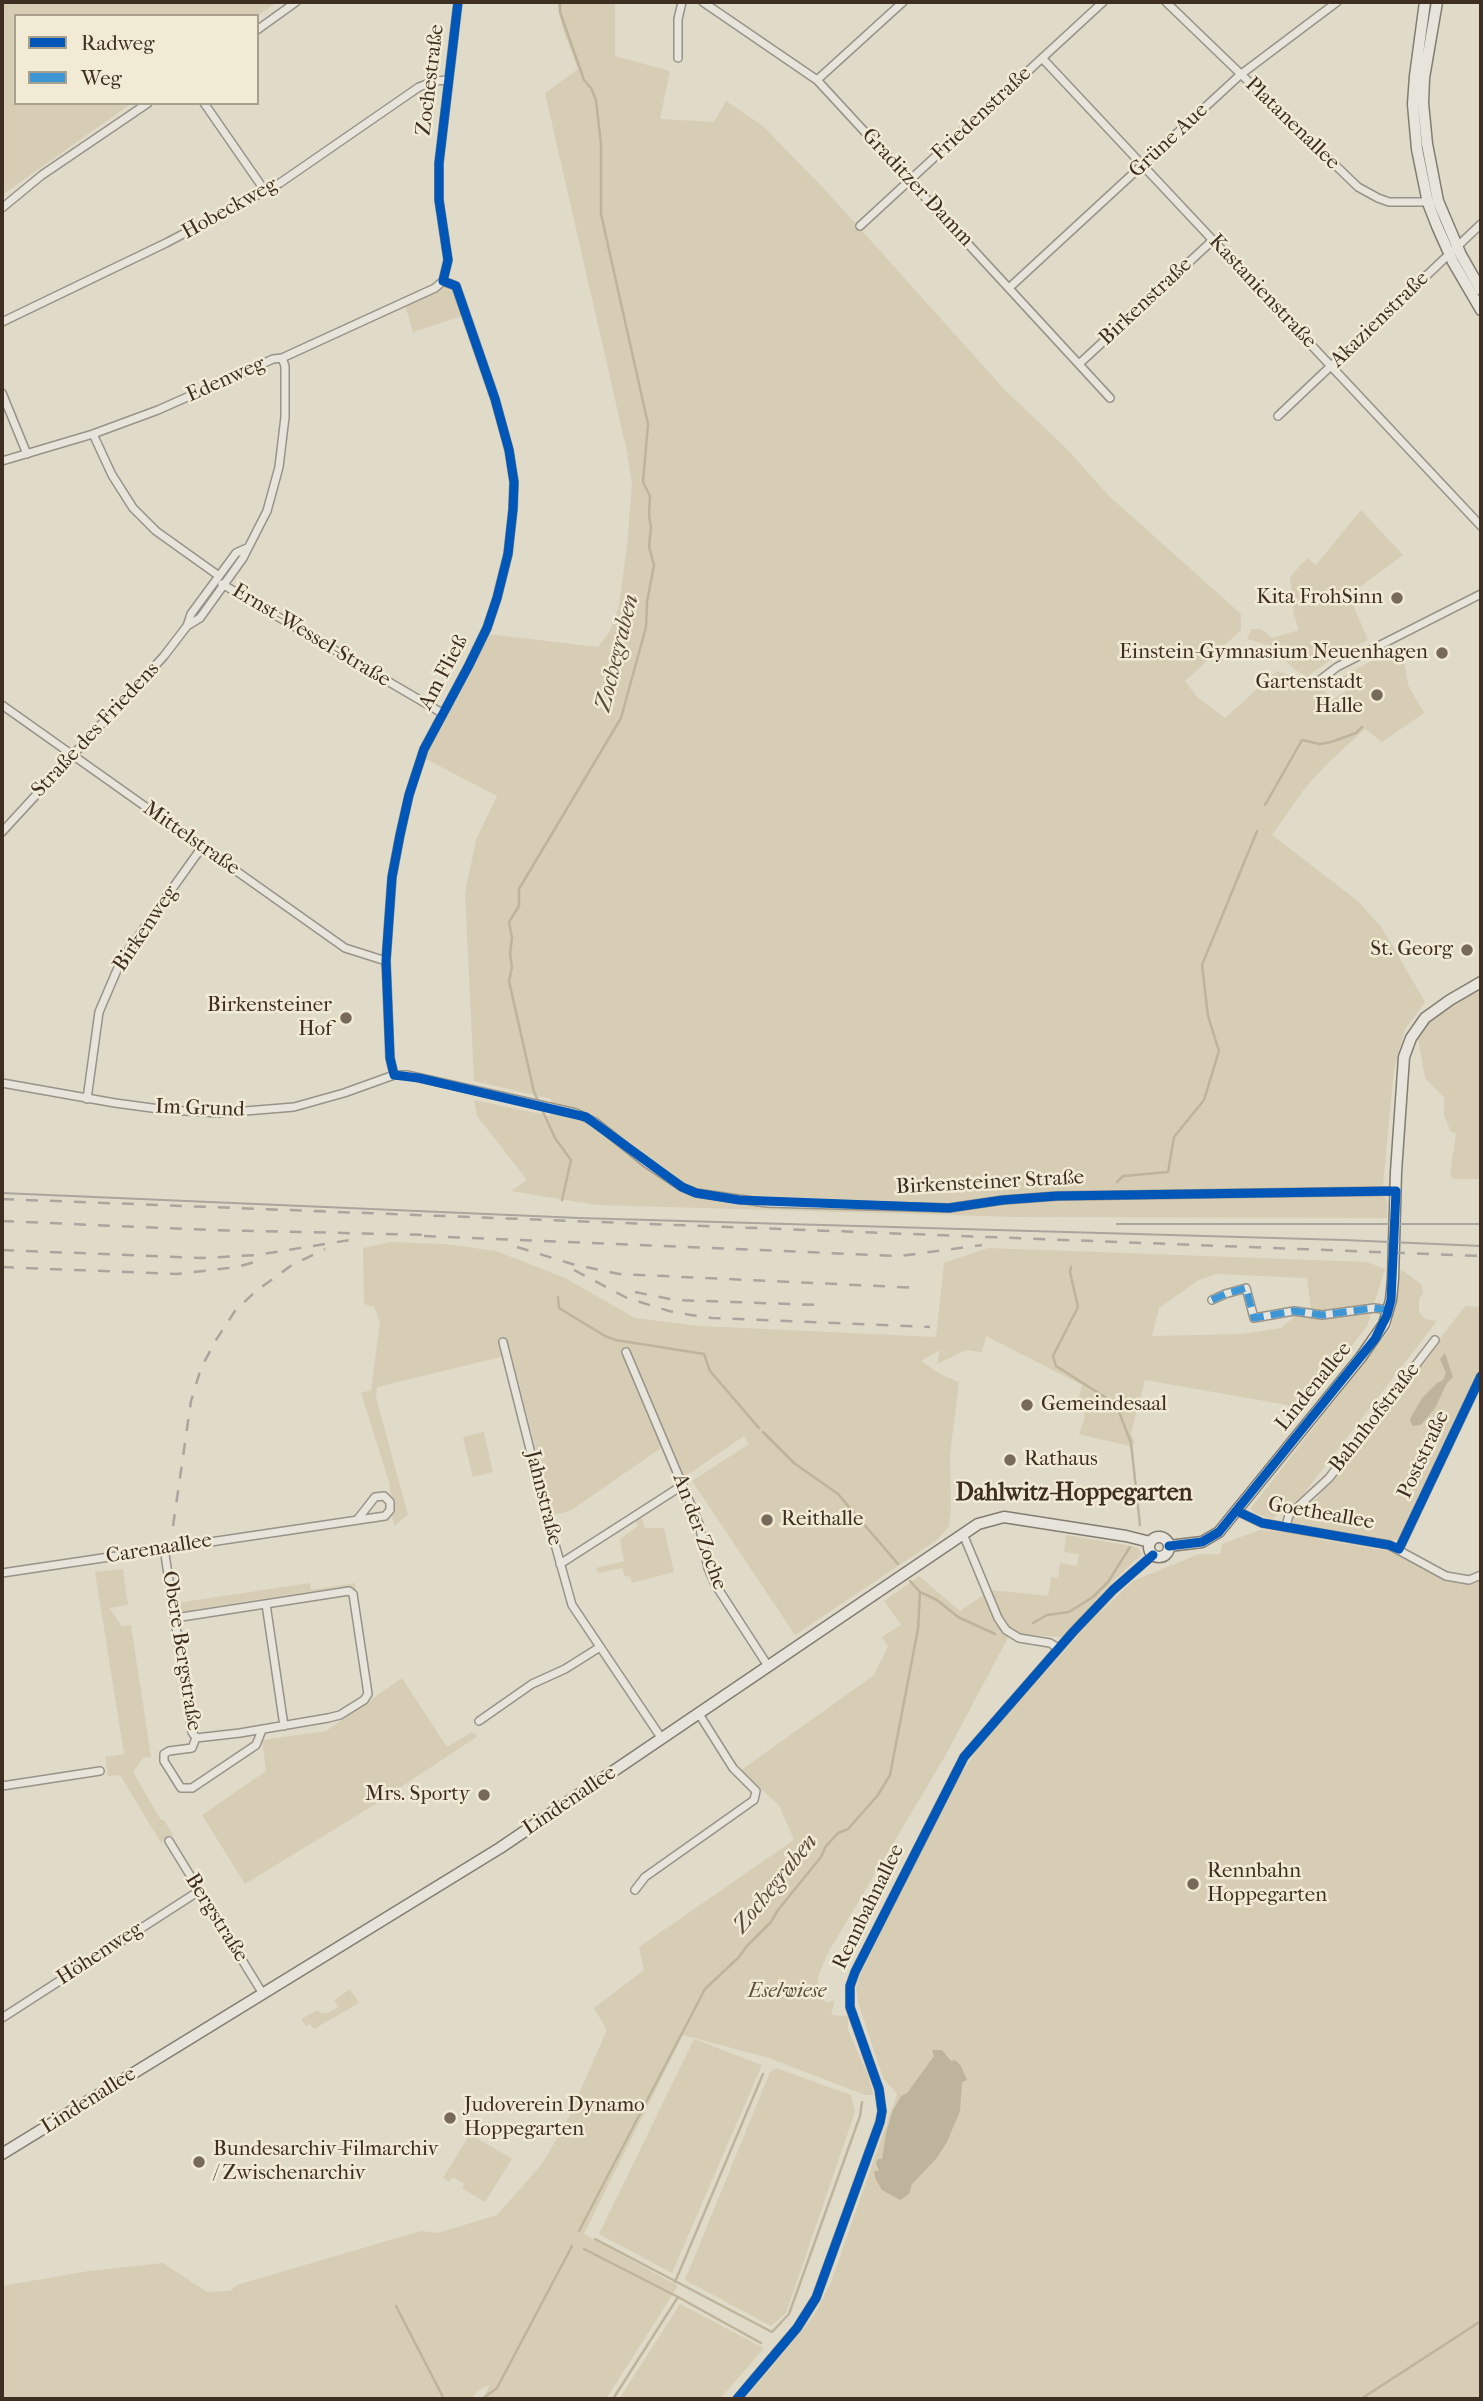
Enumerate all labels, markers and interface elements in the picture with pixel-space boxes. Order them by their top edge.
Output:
legend [14,14,259,105]
street label: Zochestraße [412,23,450,137]
text: Radweg [81,31,154,55]
street label: Friedenstraße [927,62,1037,166]
text: Weg [81,66,122,90]
street label: Platanenallee [1239,73,1345,175]
street label: Grüne Aue [1124,98,1214,184]
street label: Graditzer Damm [856,124,978,252]
street label: Hobeckweg [178,172,282,246]
street label: Kastanienstraße [1203,230,1321,354]
street label: Birkenstraße [1094,253,1198,351]
street label: Akazienstraße [1325,267,1435,373]
street label: Edenweg [183,352,269,408]
street label: Ernst-Wessel-Straße [227,579,395,693]
place label: Kita FrohSinn [1256,585,1383,611]
marker: Kita FrohSinn [1389,590,1405,606]
water label: Zochegraben [590,592,646,714]
street label: Am Fließ [414,631,474,715]
place label: Einstein-Gymnasium Neuenhagen [1119,640,1428,666]
marker: Einstein-Gymnasium Neuenhagen [1434,645,1450,661]
street label: Straße des Friedens [27,657,165,803]
place label: Gartenstadt Halle [1255,670,1363,720]
marker: Gartenstadt Halle [1369,687,1385,703]
street label: Mittelstraße [138,797,244,881]
street label: Birkenweg [108,881,184,977]
place label: St. Georg [1370,937,1453,963]
marker: St. Georg [1459,942,1475,958]
place label: Birkensteiner Hof [207,993,332,1043]
marker: Birkensteiner Hof [338,1010,354,1026]
street label: Im Grund [155,1095,245,1123]
street label: Birkensteiner Straße [895,1165,1085,1201]
street label: Lindenallee [1271,1338,1357,1436]
street label: Bahnhofstraße [1324,1358,1426,1478]
place label: Gemeindesaal [1041,1392,1167,1418]
marker: Gemeindesaal [1019,1397,1035,1413]
street label: Poststraße [1393,1407,1455,1503]
place label: Rathaus [1024,1447,1098,1473]
street label: Jahnstraße [519,1448,567,1548]
marker: Rathaus [1002,1452,1018,1468]
street label: An der Zoche [666,1471,732,1593]
district label: Dahlwitz-Hoppegarten [956,1480,1192,1508]
street label: Goetheallee [1266,1492,1376,1536]
place label: Reithalle [781,1507,863,1533]
marker: Reithalle [759,1512,775,1528]
street label: Carenaallee [104,1528,214,1570]
street label: Obere Bergstraße [156,1569,206,1733]
street label: Lindenallee [519,1761,621,1841]
place label: Mrs. Sporty [365,1782,470,1808]
marker: Mrs. Sporty [476,1787,492,1803]
water label: Zochegraben [728,1829,824,1939]
street label: Rennbahnallee [828,1840,910,1974]
place label: Rennbahn Hoppegarten [1207,1859,1327,1909]
street label: Bergstraße [179,1869,253,1967]
marker: Rennbahn Hoppegarten [1185,1876,1201,1892]
street label: Höhenweg [52,1917,148,1991]
park label: Eselwiese [748,1979,826,2005]
street label: Lindenallee [37,2062,141,2140]
place label: Judoverein Dynamo Hoppegarten [464,2093,645,2143]
marker: Judoverein Dynamo Hoppegarten [442,2110,458,2126]
place label: Bundesarchiv-Filmarchiv / Zwischenarchiv [213,2137,438,2187]
marker: Bundesarchiv-Filmarchiv / Zwischenarchiv [191,2154,207,2170]

